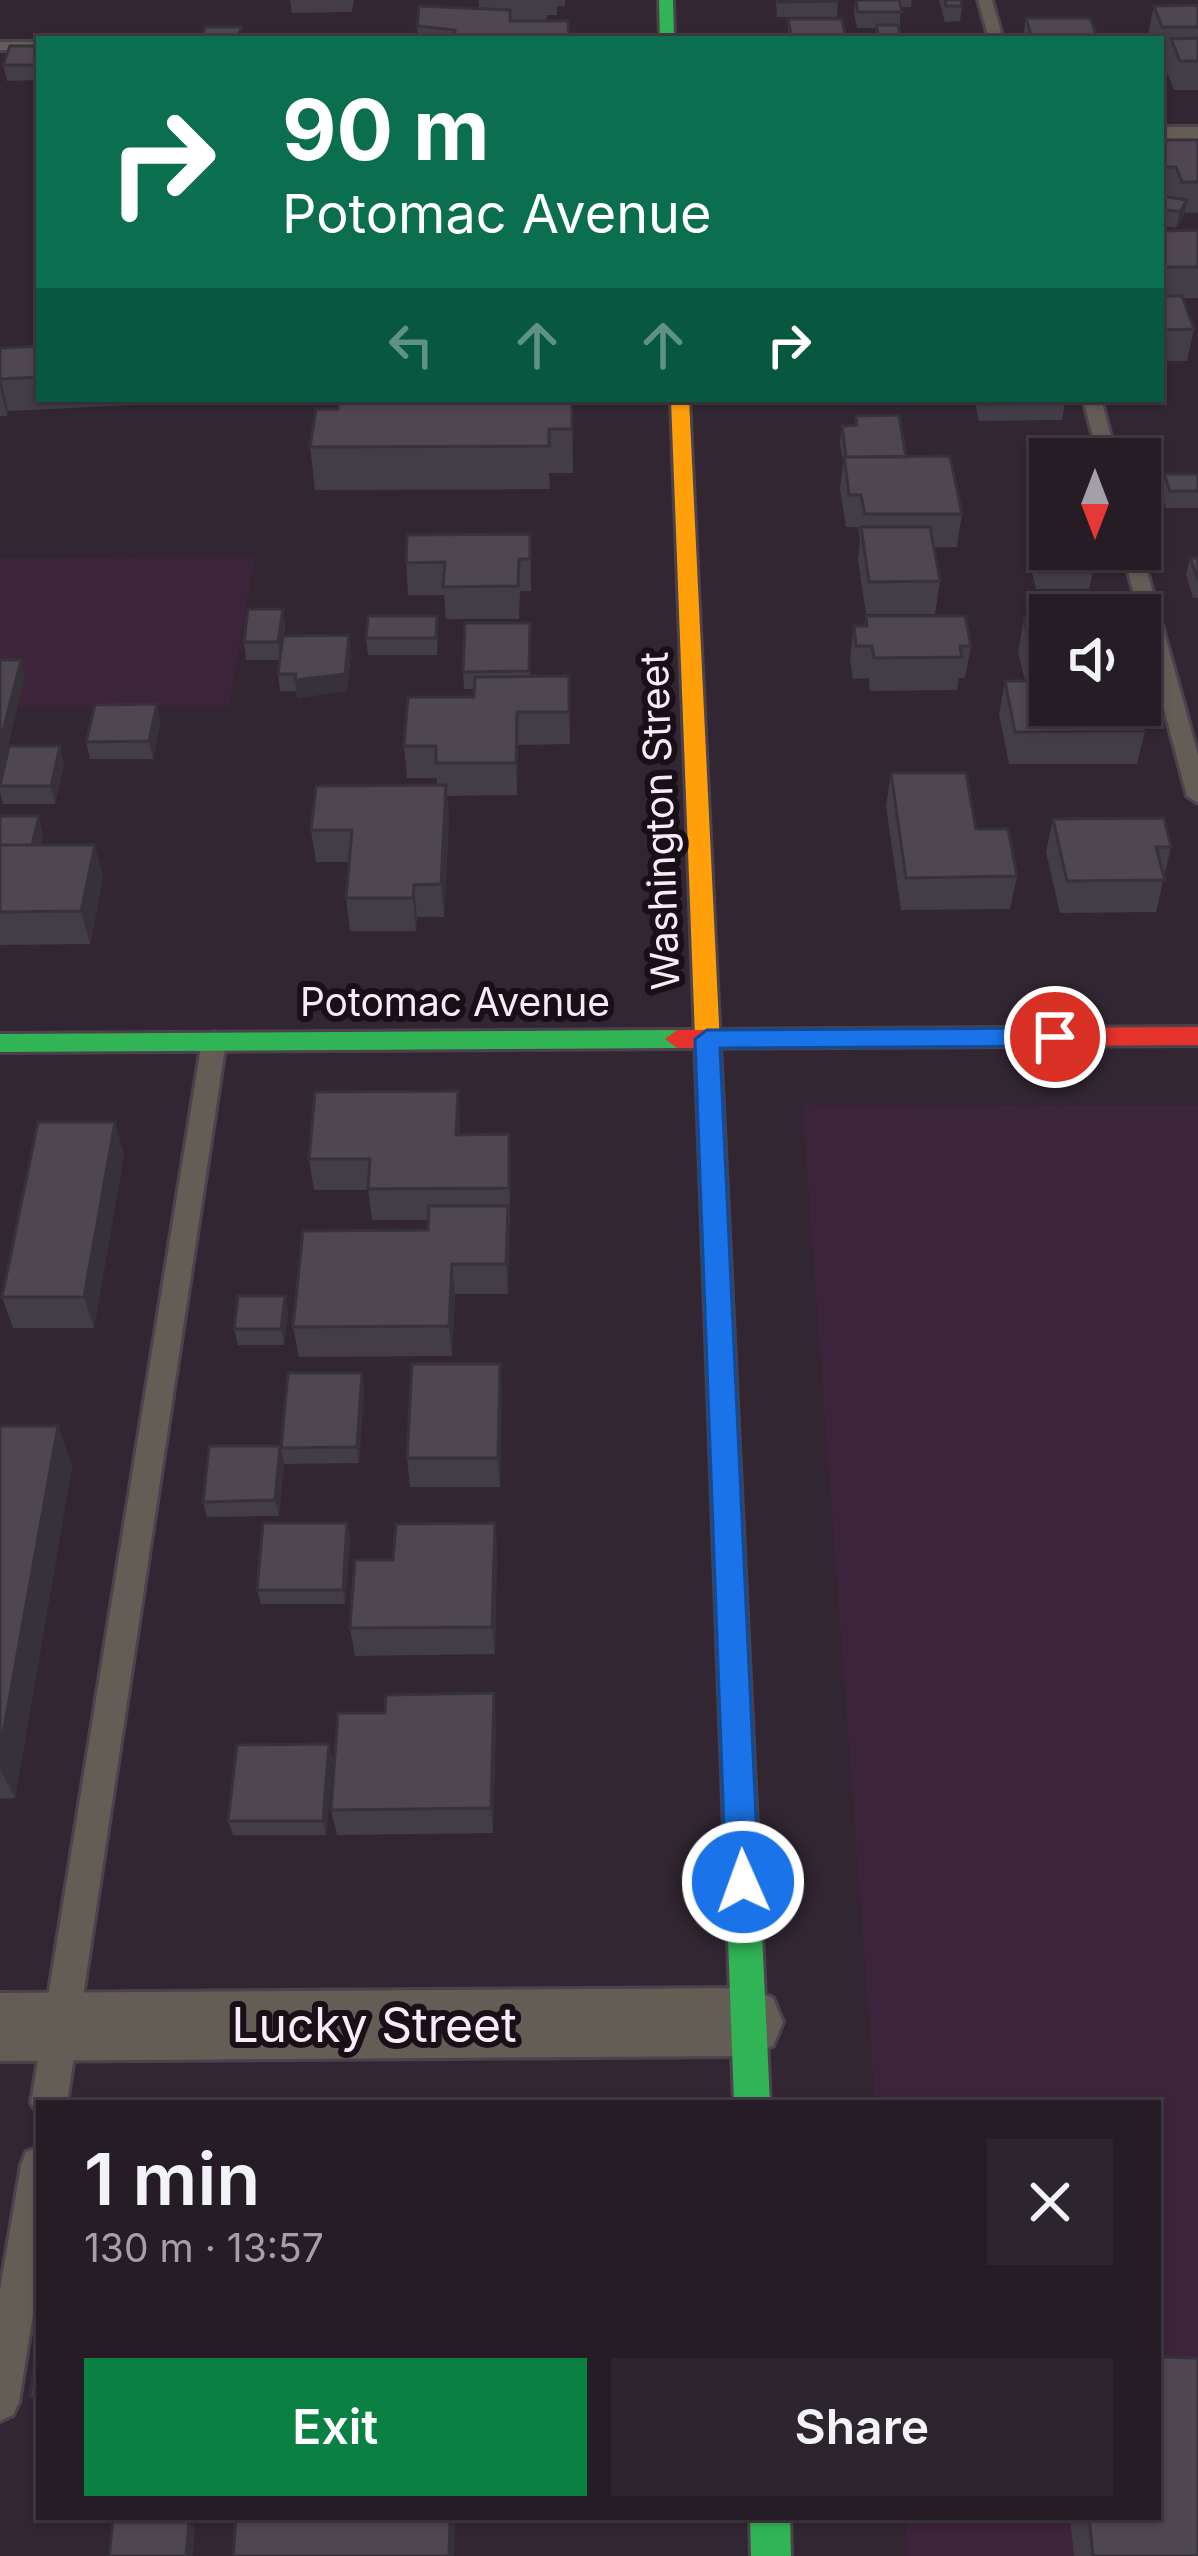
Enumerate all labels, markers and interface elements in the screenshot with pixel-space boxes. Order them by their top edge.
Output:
text: 90 m [282,79,490,180]
icon: right [84,84,240,240]
text: Potomac Avenue [282,181,711,246]
icon: left [378,312,444,378]
icon: ahead [504,312,570,378]
icon: ahead [630,312,696,378]
icon: right [756,312,822,378]
north arrow [1029,438,1161,570]
map controls [1029,438,1161,726]
button: sound [1029,594,1161,726]
street label: Washington Street [630,651,688,991]
street label: Potomac Avenue [300,978,610,1025]
pin [1004,986,1106,1088]
icon: arrive [1022,1004,1088,1070]
position arrow [680,1819,806,1945]
street label: Lucky Street [231,1995,517,2054]
text: 1 min [84,2135,260,2222]
button: close [987,2139,1113,2265]
text: 130 m · 13:57 [84,2224,324,2271]
button: Exit [84,2358,587,2496]
button: Share [611,2358,1113,2496]

